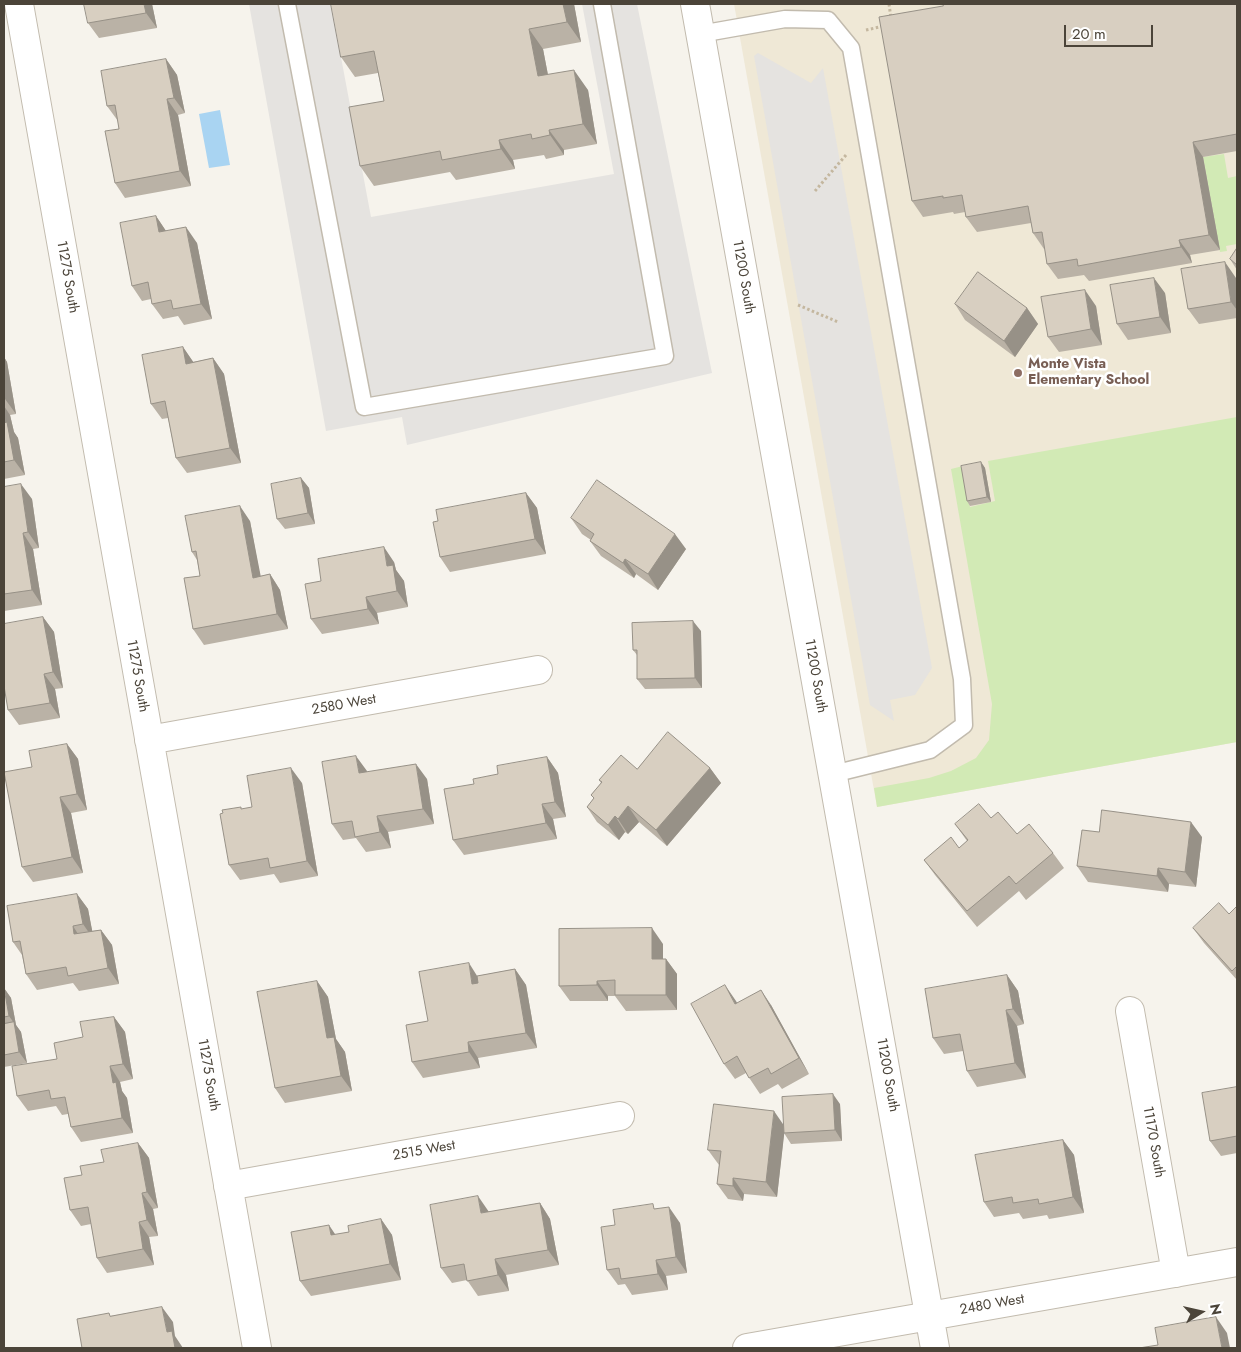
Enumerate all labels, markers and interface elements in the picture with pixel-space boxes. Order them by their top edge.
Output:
scale bar [1066,15,1155,47]
text: 20 m [1072,23,1106,45]
street label: 11275 South [52,239,82,315]
street label: 11200 South [728,239,758,315]
place label: Monte Vista Elementary School [1028,357,1149,390]
marker: Monte Vista Elementary School [1012,367,1024,379]
street label: 11275 South [122,638,152,714]
street label: 11200 South [800,638,830,714]
street label: 2580 West [311,691,377,719]
street label: 11275 South [193,1037,223,1113]
street label: 11200 South [872,1037,902,1113]
street label: 11170 South [1138,1105,1168,1179]
street label: 2515 West [391,1137,457,1165]
north arrow [1176,1287,1226,1337]
street label: 2480 West [958,1291,1026,1319]
text: N [1205,1302,1227,1317]

